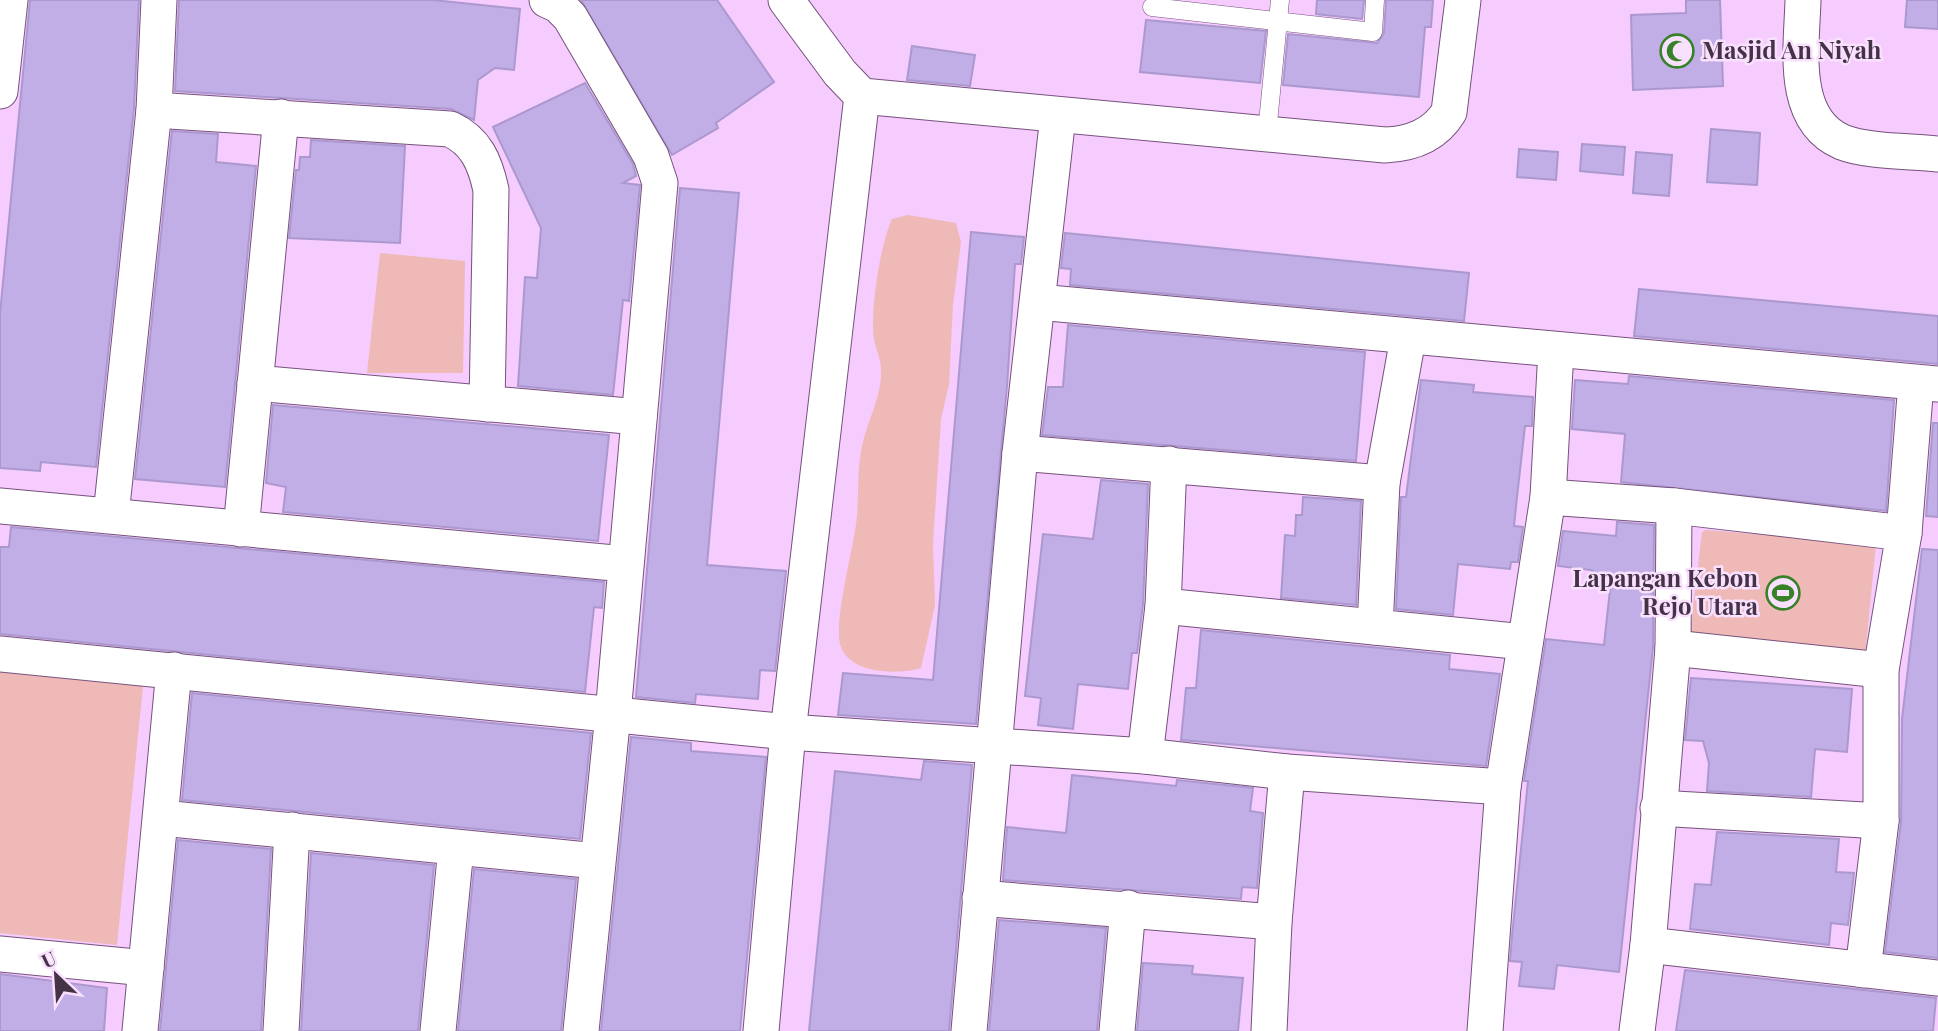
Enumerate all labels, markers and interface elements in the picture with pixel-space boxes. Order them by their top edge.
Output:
mosque icon: Masjid An Niyah [1658,32,1696,70]
place label: Masjid An Niyah [1702,33,1882,65]
place label: Lapangan Kebon Rejo Utara [1573,561,1759,621]
sports icon: Lapangan Kebon Rejo Utara [1764,574,1802,612]
north arrow [21,940,91,1010]
text: U [37,944,60,973]

